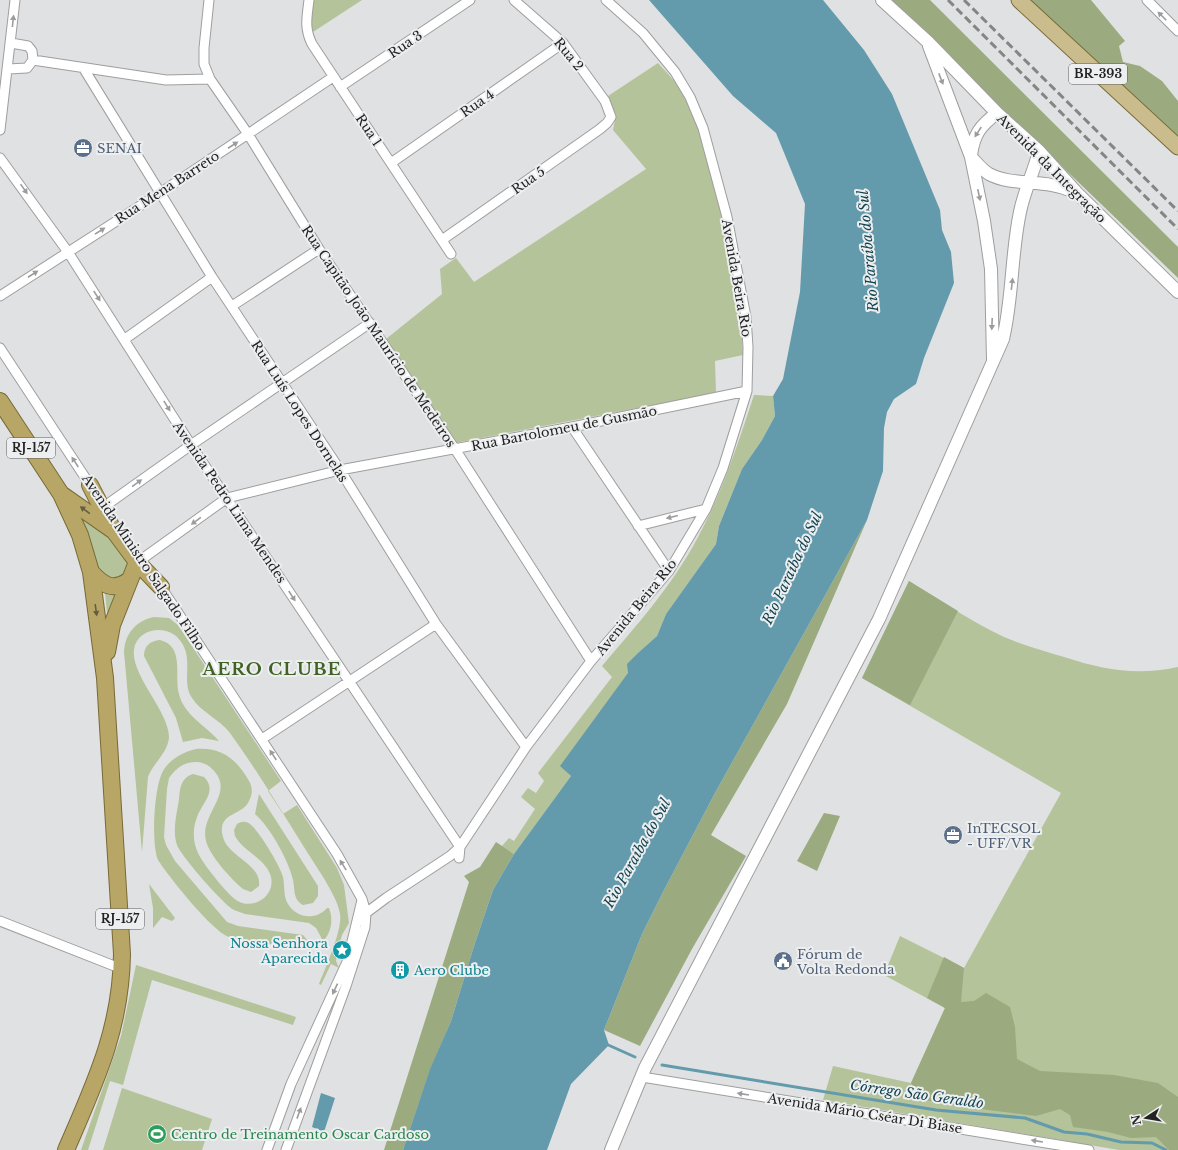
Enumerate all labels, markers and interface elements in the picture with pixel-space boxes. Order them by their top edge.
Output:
one-way arrow [1157,11,1167,21]
one-way arrow [10,15,16,27]
street label: Rua 3 [385,27,426,62]
street label: Rua 2 [550,34,587,74]
road number: BR-393 [1069,64,1127,84]
one-way arrow [938,74,944,86]
street label: Rua 4 [457,86,497,121]
street label: Avenida da Integração [993,109,1110,227]
street label: Rua 1 [352,111,386,150]
one-way arrow [975,126,982,137]
office icon: SENAI [72,137,94,159]
place label: SENAI [97,140,142,157]
one-way arrow [227,141,239,148]
street label: Rua Mena Barreto [112,147,223,228]
street label: Rua 5 [508,163,548,198]
one-way arrow [20,184,28,194]
water label: Rio Paraíba do Sul [854,189,882,313]
one-way arrow [976,189,982,201]
street label: Avenida Beira Rio [718,217,755,338]
street label: Rua Capitão João Maurício de Medeiros [298,222,460,451]
one-way arrow [95,227,106,234]
one-way arrow [27,270,38,278]
one-way arrow [1009,277,1016,290]
one-way arrow [93,291,101,302]
one-way arrow [989,318,995,331]
street label: Rua Luís Lopes Dornelas [247,337,352,485]
one-way arrow [163,400,170,412]
street label: Rua Bartolomeu de Gusmão [470,402,658,455]
street label: Avenida Pedro Lima Mendes [168,417,290,586]
road number: RJ-157 [7,438,55,458]
one-way arrow [71,457,79,467]
street label: Avenida Ministro Salgado Filho [78,470,209,654]
one-way arrow [131,479,142,487]
one-way arrow [80,506,91,515]
water label: Rio Paraíba do Sul [758,508,826,628]
one-way arrow [666,515,678,521]
one-way arrow [190,517,201,525]
street label: Avenida Beira Rio [592,556,681,660]
one-way arrow [288,591,296,602]
one-way arrow [93,604,99,616]
district label: AERO CLUBE [202,659,341,680]
one-way arrow [269,750,277,760]
water label: Rio Paraíba do Sul [599,795,675,912]
place label: InTECSOL - UFF/VR [967,820,1041,852]
office icon: InTECSOL - UFF/VR [942,824,964,846]
one-way arrow [340,859,347,871]
road number: RJ-157 [96,909,144,929]
place label: Nossa Senhora Aparecida [230,935,329,967]
place icon: Nossa Senhora Aparecida [331,939,353,961]
place label: Fórum de Volta Redonda [796,946,895,978]
public building icon: Fórum de Volta Redonda [772,950,794,972]
building icon: Aero Clube [389,959,411,981]
place label: Aero Clube [413,962,489,979]
one-way arrow [332,984,338,995]
water label: Córrego São Geraldo [849,1076,985,1112]
one-way arrow [737,1090,749,1096]
street label: Avenida Mário Cséar Di Biase [765,1090,963,1137]
north arrow [1126,1098,1166,1138]
one-way arrow [297,1107,303,1119]
text: N [1128,1113,1144,1127]
sports icon: Centro de Treinamento Oscar Cardoso [146,1123,168,1145]
place label: Centro de Treinamento Oscar Cardoso [171,1126,429,1143]
one-way arrow [1031,1138,1043,1144]

